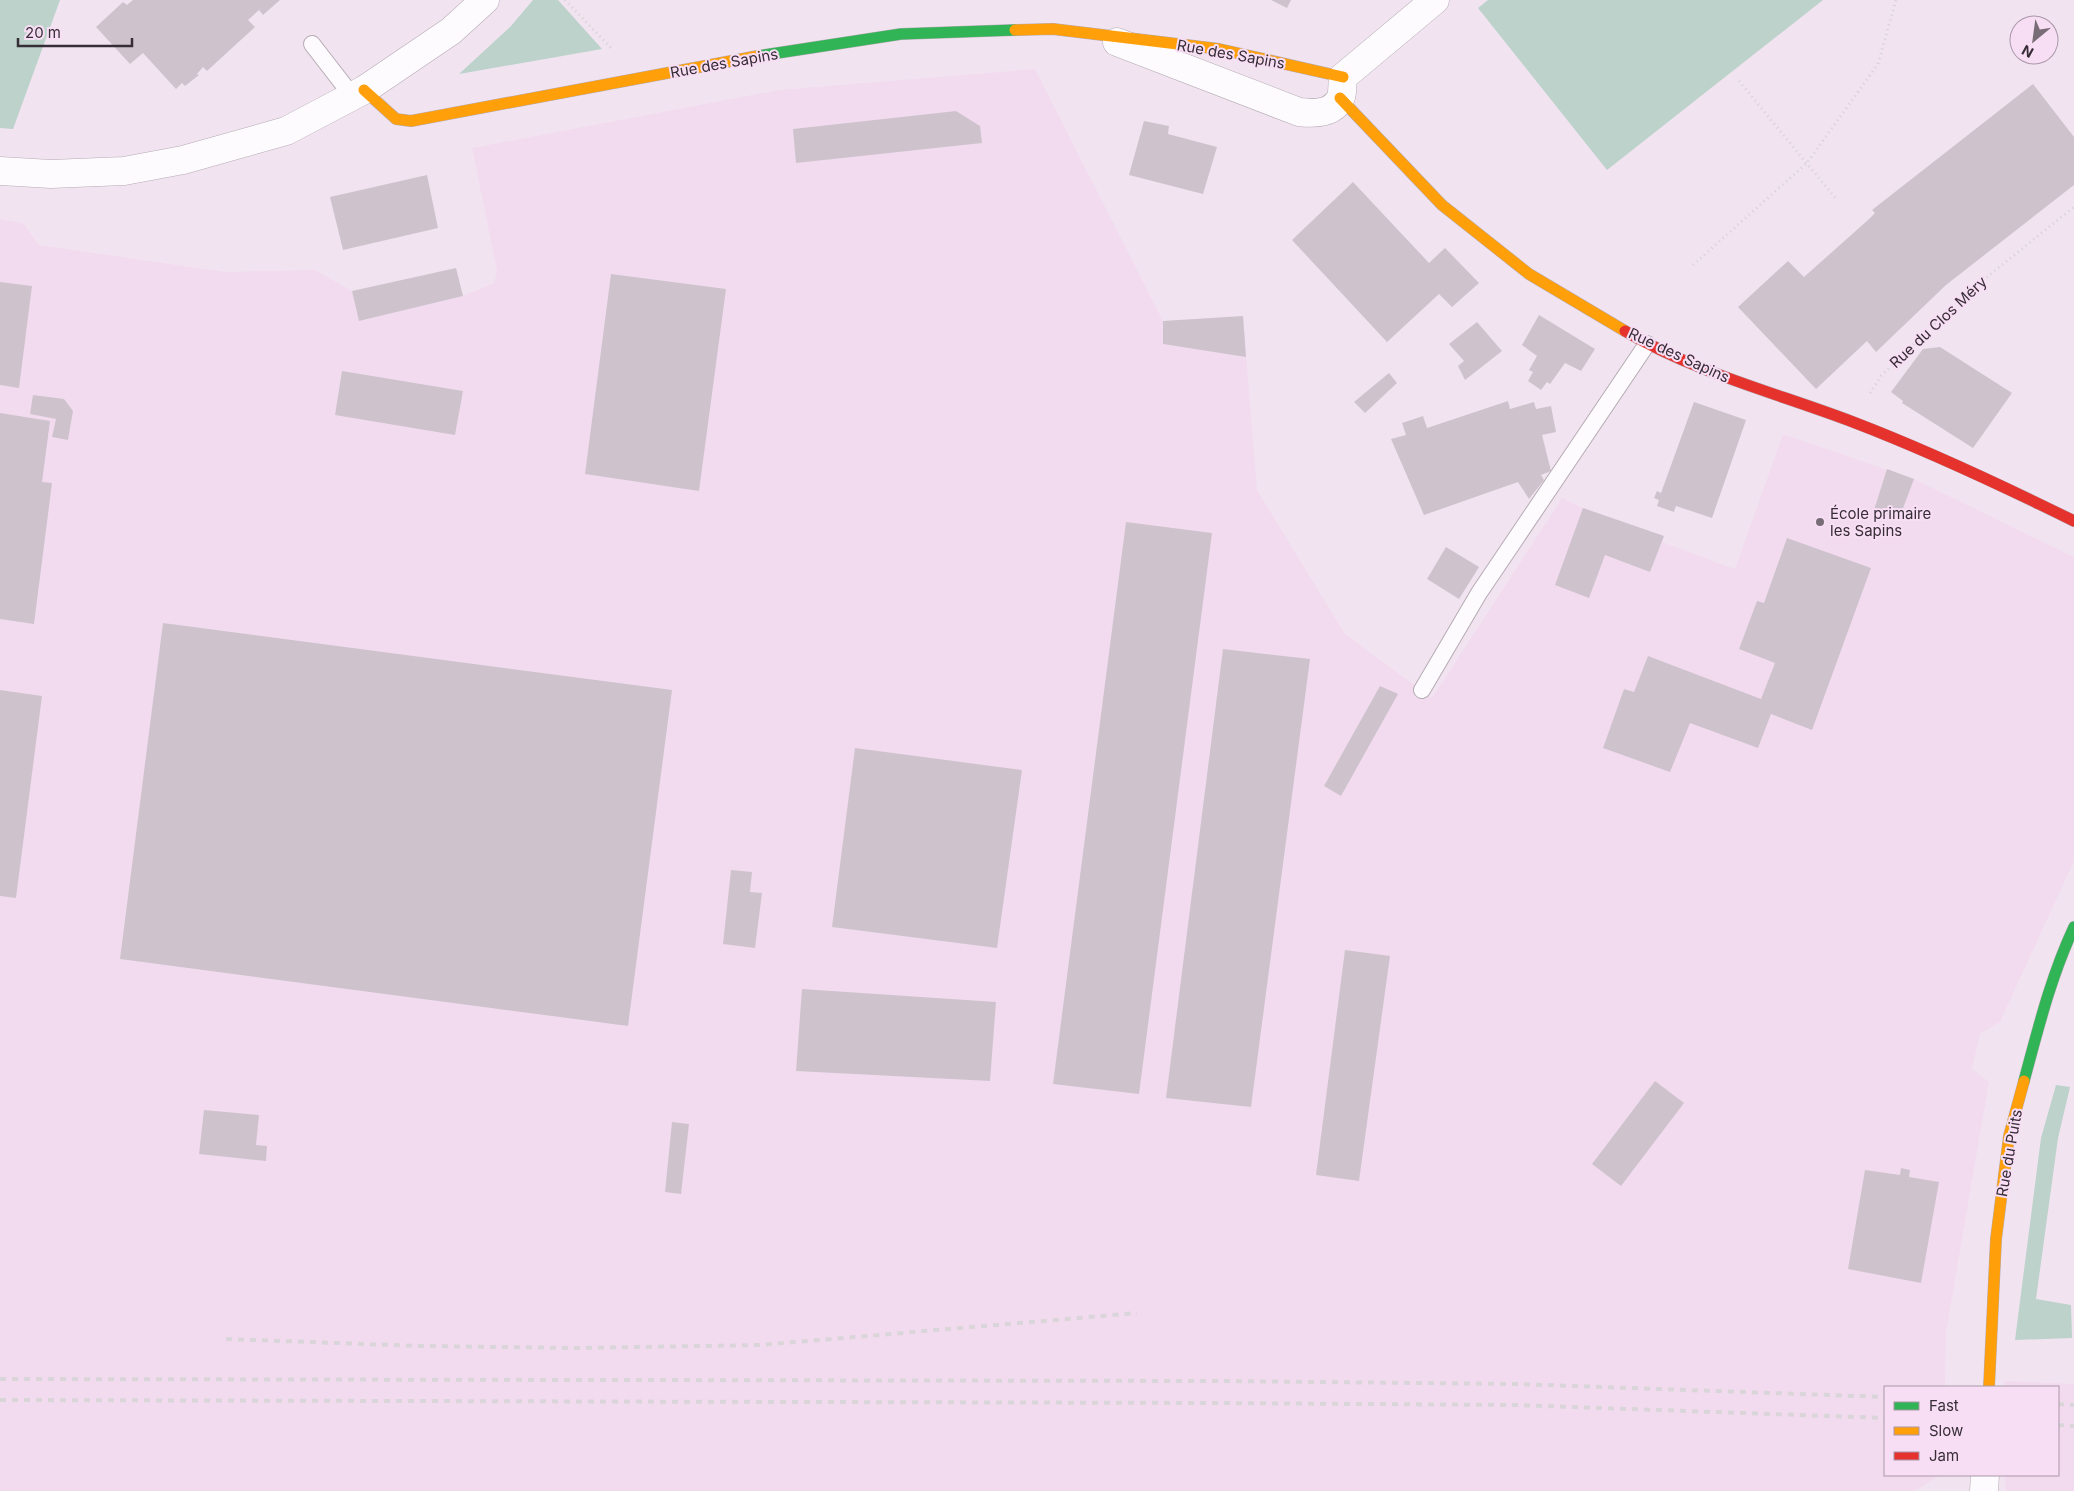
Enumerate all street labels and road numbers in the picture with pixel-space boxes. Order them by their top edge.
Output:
street label: Rue des Sapins [1176,35,1286,73]
street label: Rue des Sapins [669,44,779,82]
street label: Rue du Clos Méry [1885,272,1991,372]
street label: Rue des Sapins [1625,323,1733,387]
street label: Rue du Puits [1992,1108,2026,1198]

